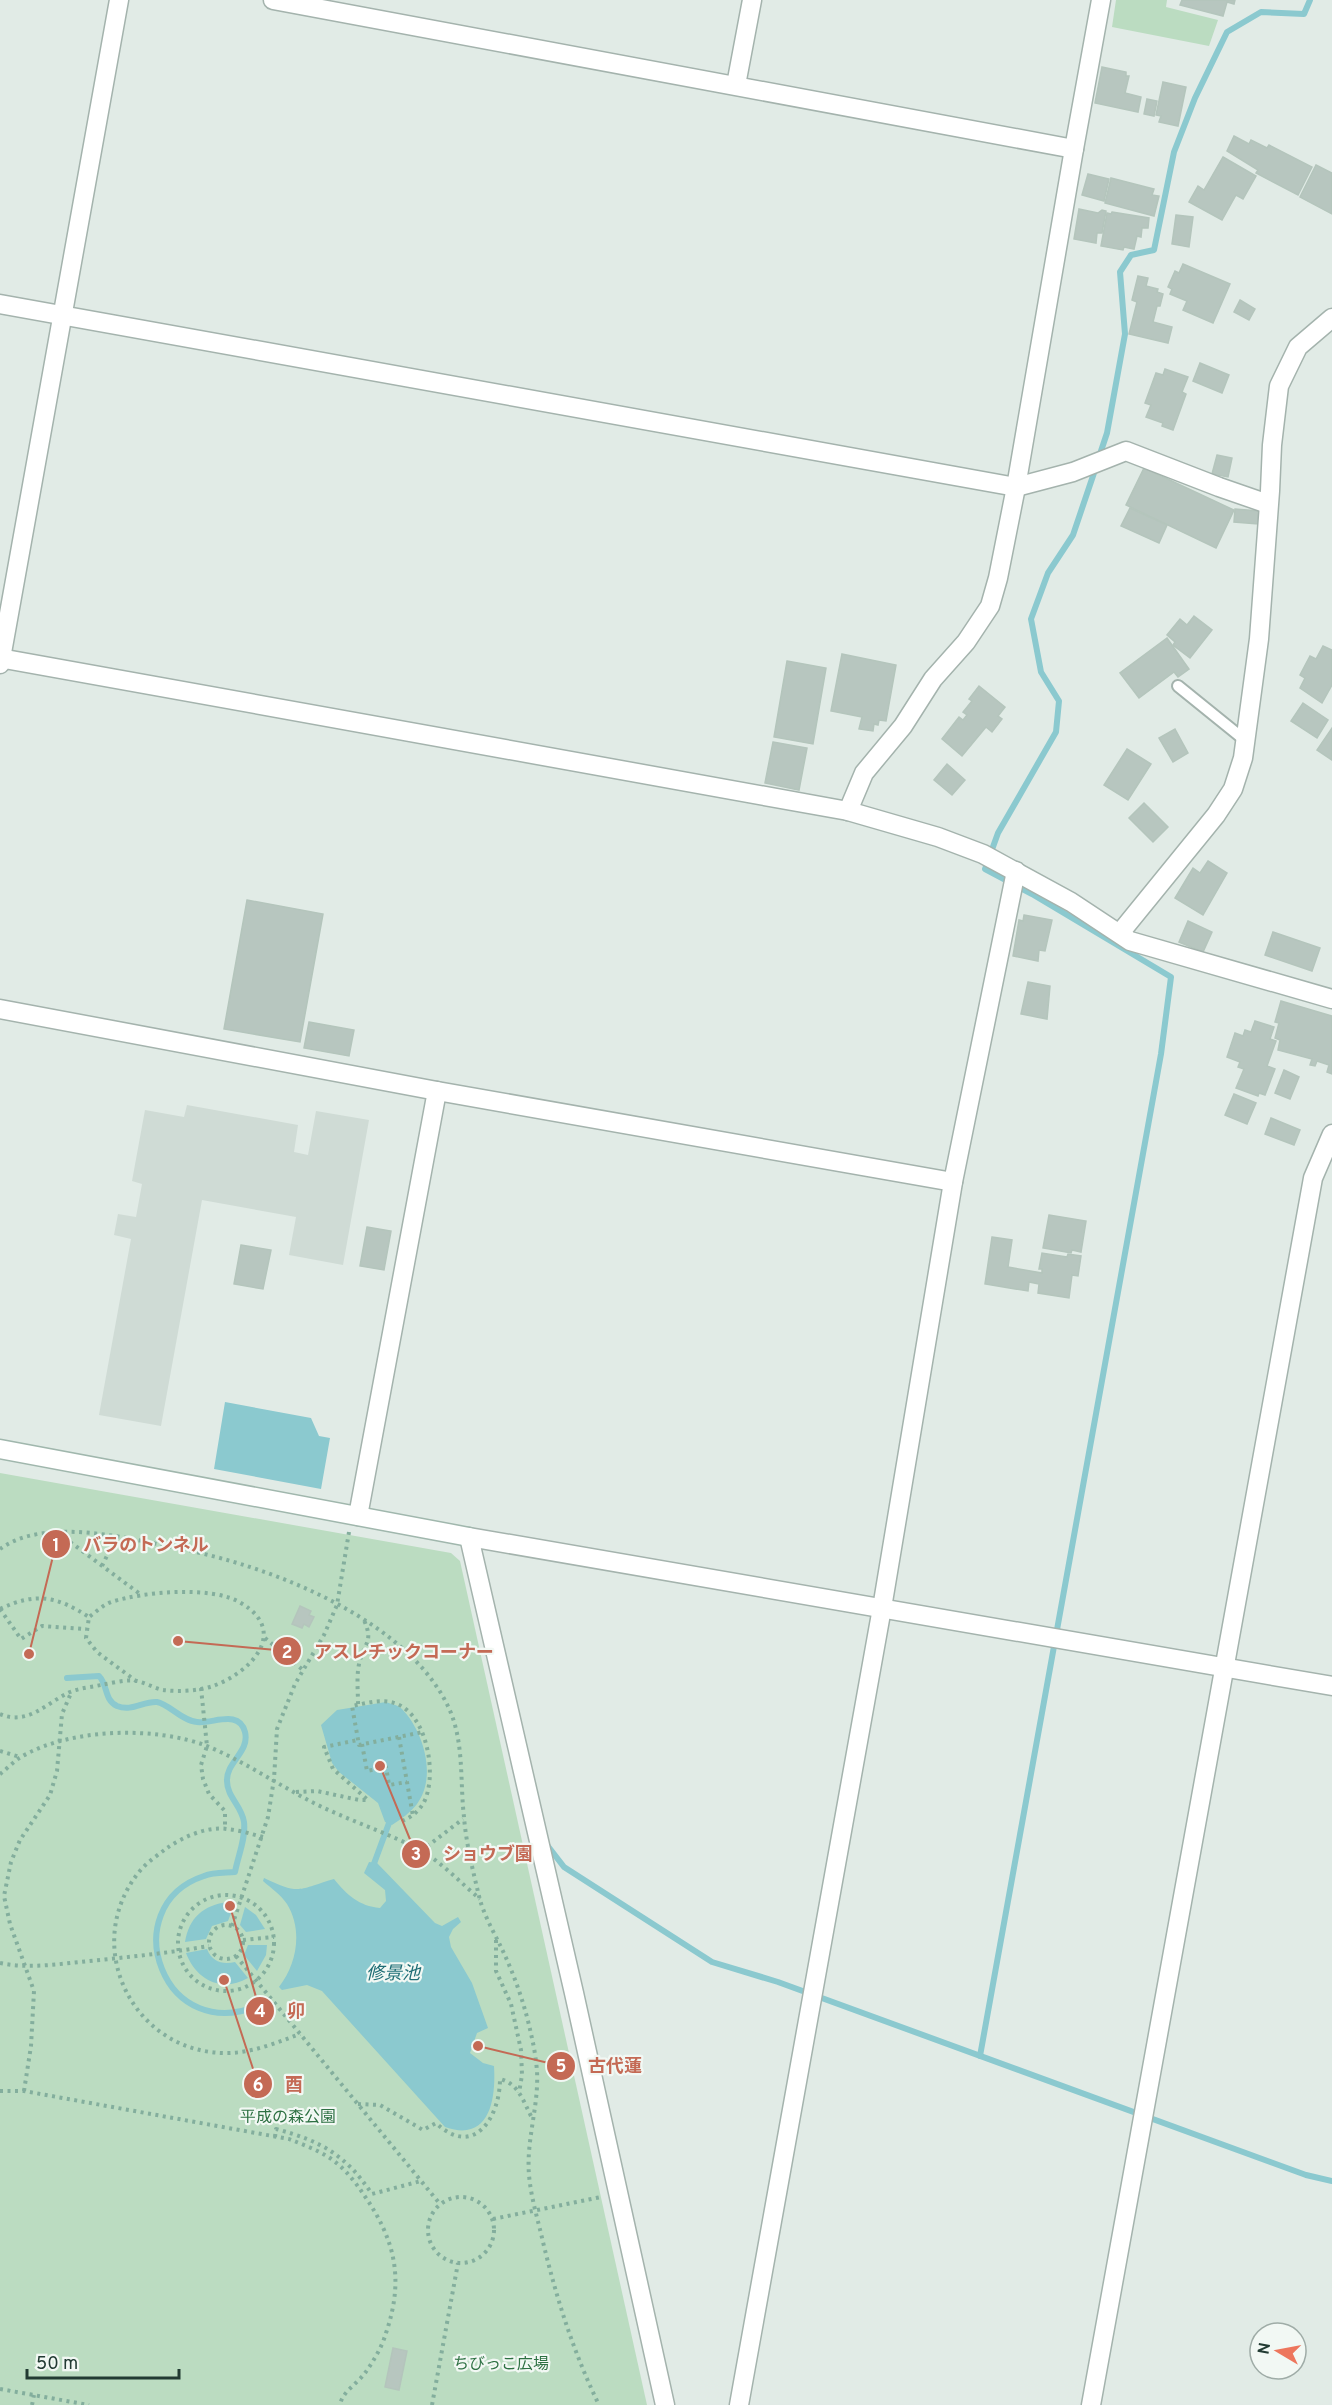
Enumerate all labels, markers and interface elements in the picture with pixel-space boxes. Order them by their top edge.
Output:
callout: バラのトンネル [41,1526,221,1562]
text: 1 [52,1535,60,1558]
text: バラのトンネル [83,1535,209,1558]
callout: アスレチックコーナー [272,1633,506,1669]
text: 2 [281,1642,293,1665]
text: アスレチックコーナー [314,1642,494,1665]
callout: ショウブ園 [401,1836,545,1872]
text: 3 [411,1844,421,1867]
text: ショウブ園 [443,1844,533,1867]
water label: 修景池 [366,1963,422,1986]
callout: 卯 [245,1993,317,2029]
text: 4 [254,2001,266,2024]
text: 卯 [287,2001,305,2024]
callout: 古代蓮 [546,2048,654,2084]
text: 5 [556,2056,567,2079]
text: 古代蓮 [588,2056,642,2079]
callout: 酉 [243,2066,315,2102]
text: 6 [252,2075,264,2098]
text: 酉 [285,2075,303,2098]
park label: 平成の森公園 [240,2108,336,2128]
north arrow [1248,2321,1308,2381]
text: N [1254,2341,1276,2356]
scale bar [27,2342,178,2380]
text: 50 m [36,2353,78,2376]
park label: ちびっこ広場 [453,2355,549,2375]

